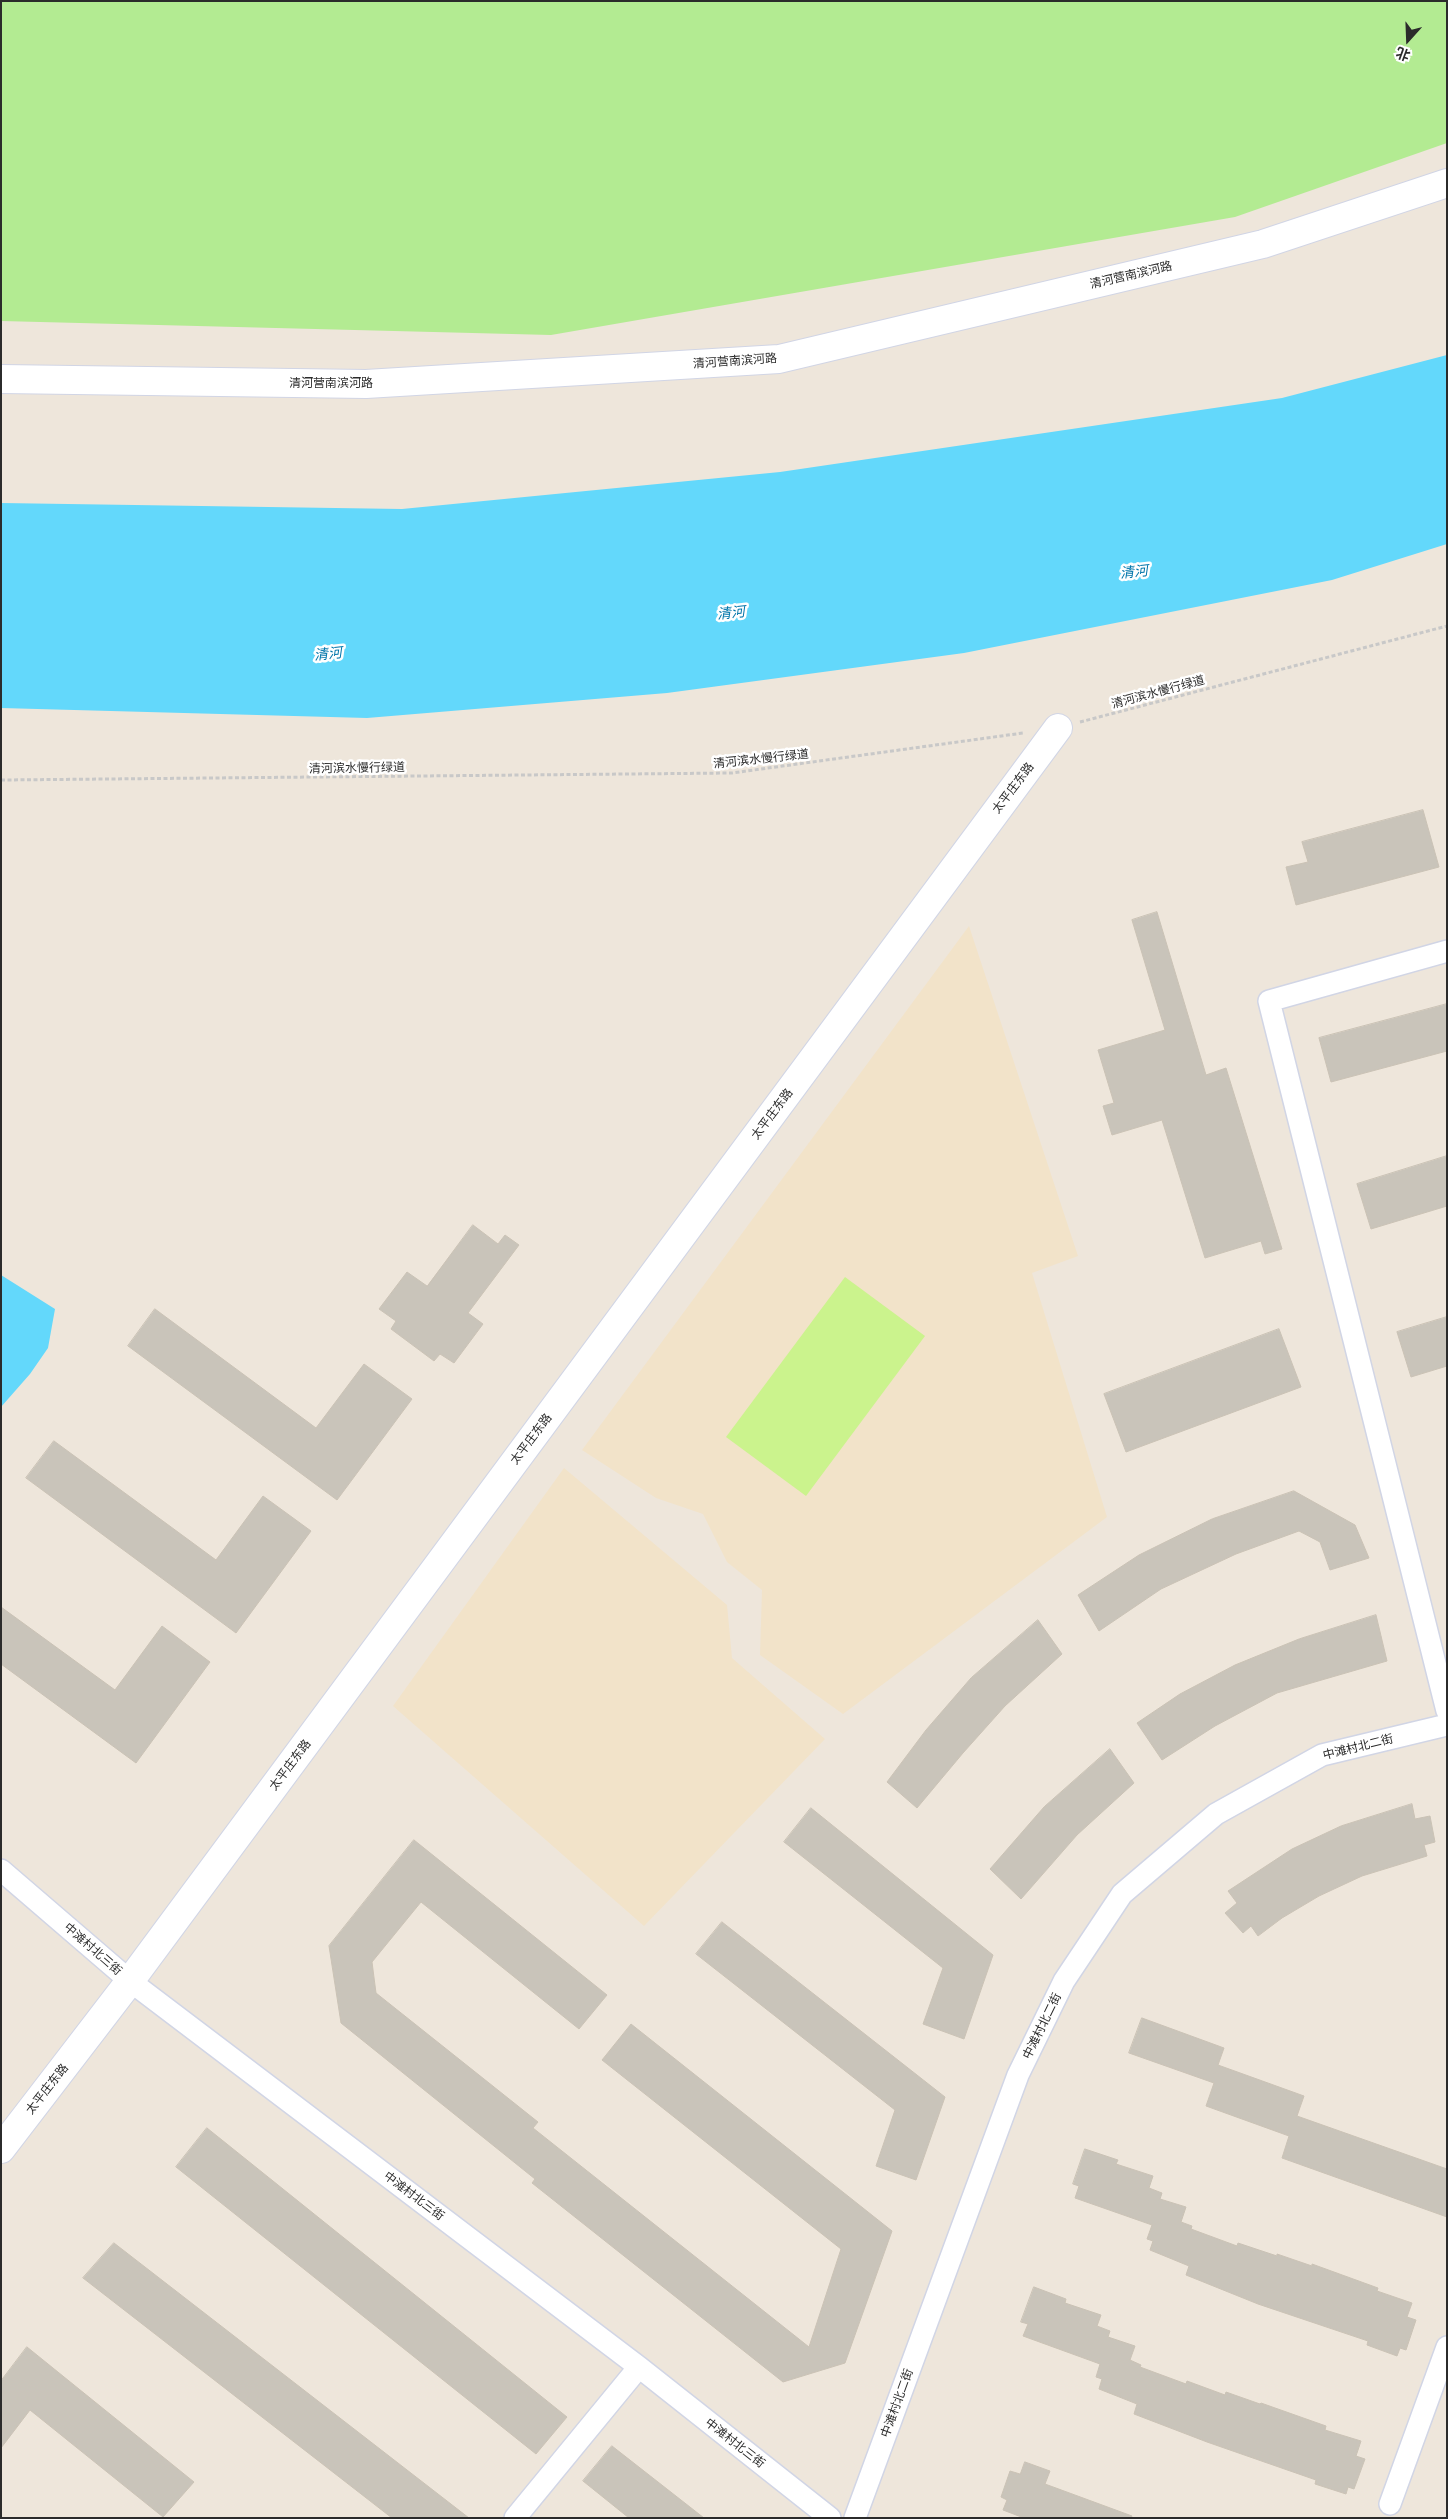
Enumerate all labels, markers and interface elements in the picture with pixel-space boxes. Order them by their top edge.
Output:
north arrow [1383,15,1433,65]
text: 北 [1393,44,1412,65]
street label: 清河营南滨河路 [1088,259,1174,291]
street label: 清河营南滨河路 [693,351,777,371]
street label: 清河营南滨河路 [289,376,373,390]
water label: 清河 [1119,562,1149,582]
water label: 清河 [716,603,746,623]
water label: 清河 [313,644,343,664]
street label: 清河滨水慢行绿道 [1110,673,1206,711]
street label: 清河滨水慢行绿道 [713,747,809,771]
street label: 清河滨水慢行绿道 [309,760,405,776]
street label: 太平庄东路 [989,760,1037,816]
street label: 太平庄东路 [748,1086,796,1142]
street label: 太平庄东路 [507,1411,555,1467]
street label: 中滩村北二街 [1321,1731,1395,1763]
street label: 太平庄东路 [266,1737,314,1793]
street label: 中滩村北三街 [61,1920,125,1978]
street label: 中滩村北二街 [1020,1990,1064,2062]
street label: 太平庄东路 [23,2061,71,2117]
street label: 中滩村北三街 [381,2169,447,2223]
street label: 中滩村北二街 [878,2367,916,2439]
street label: 中滩村北三街 [702,2415,768,2471]

